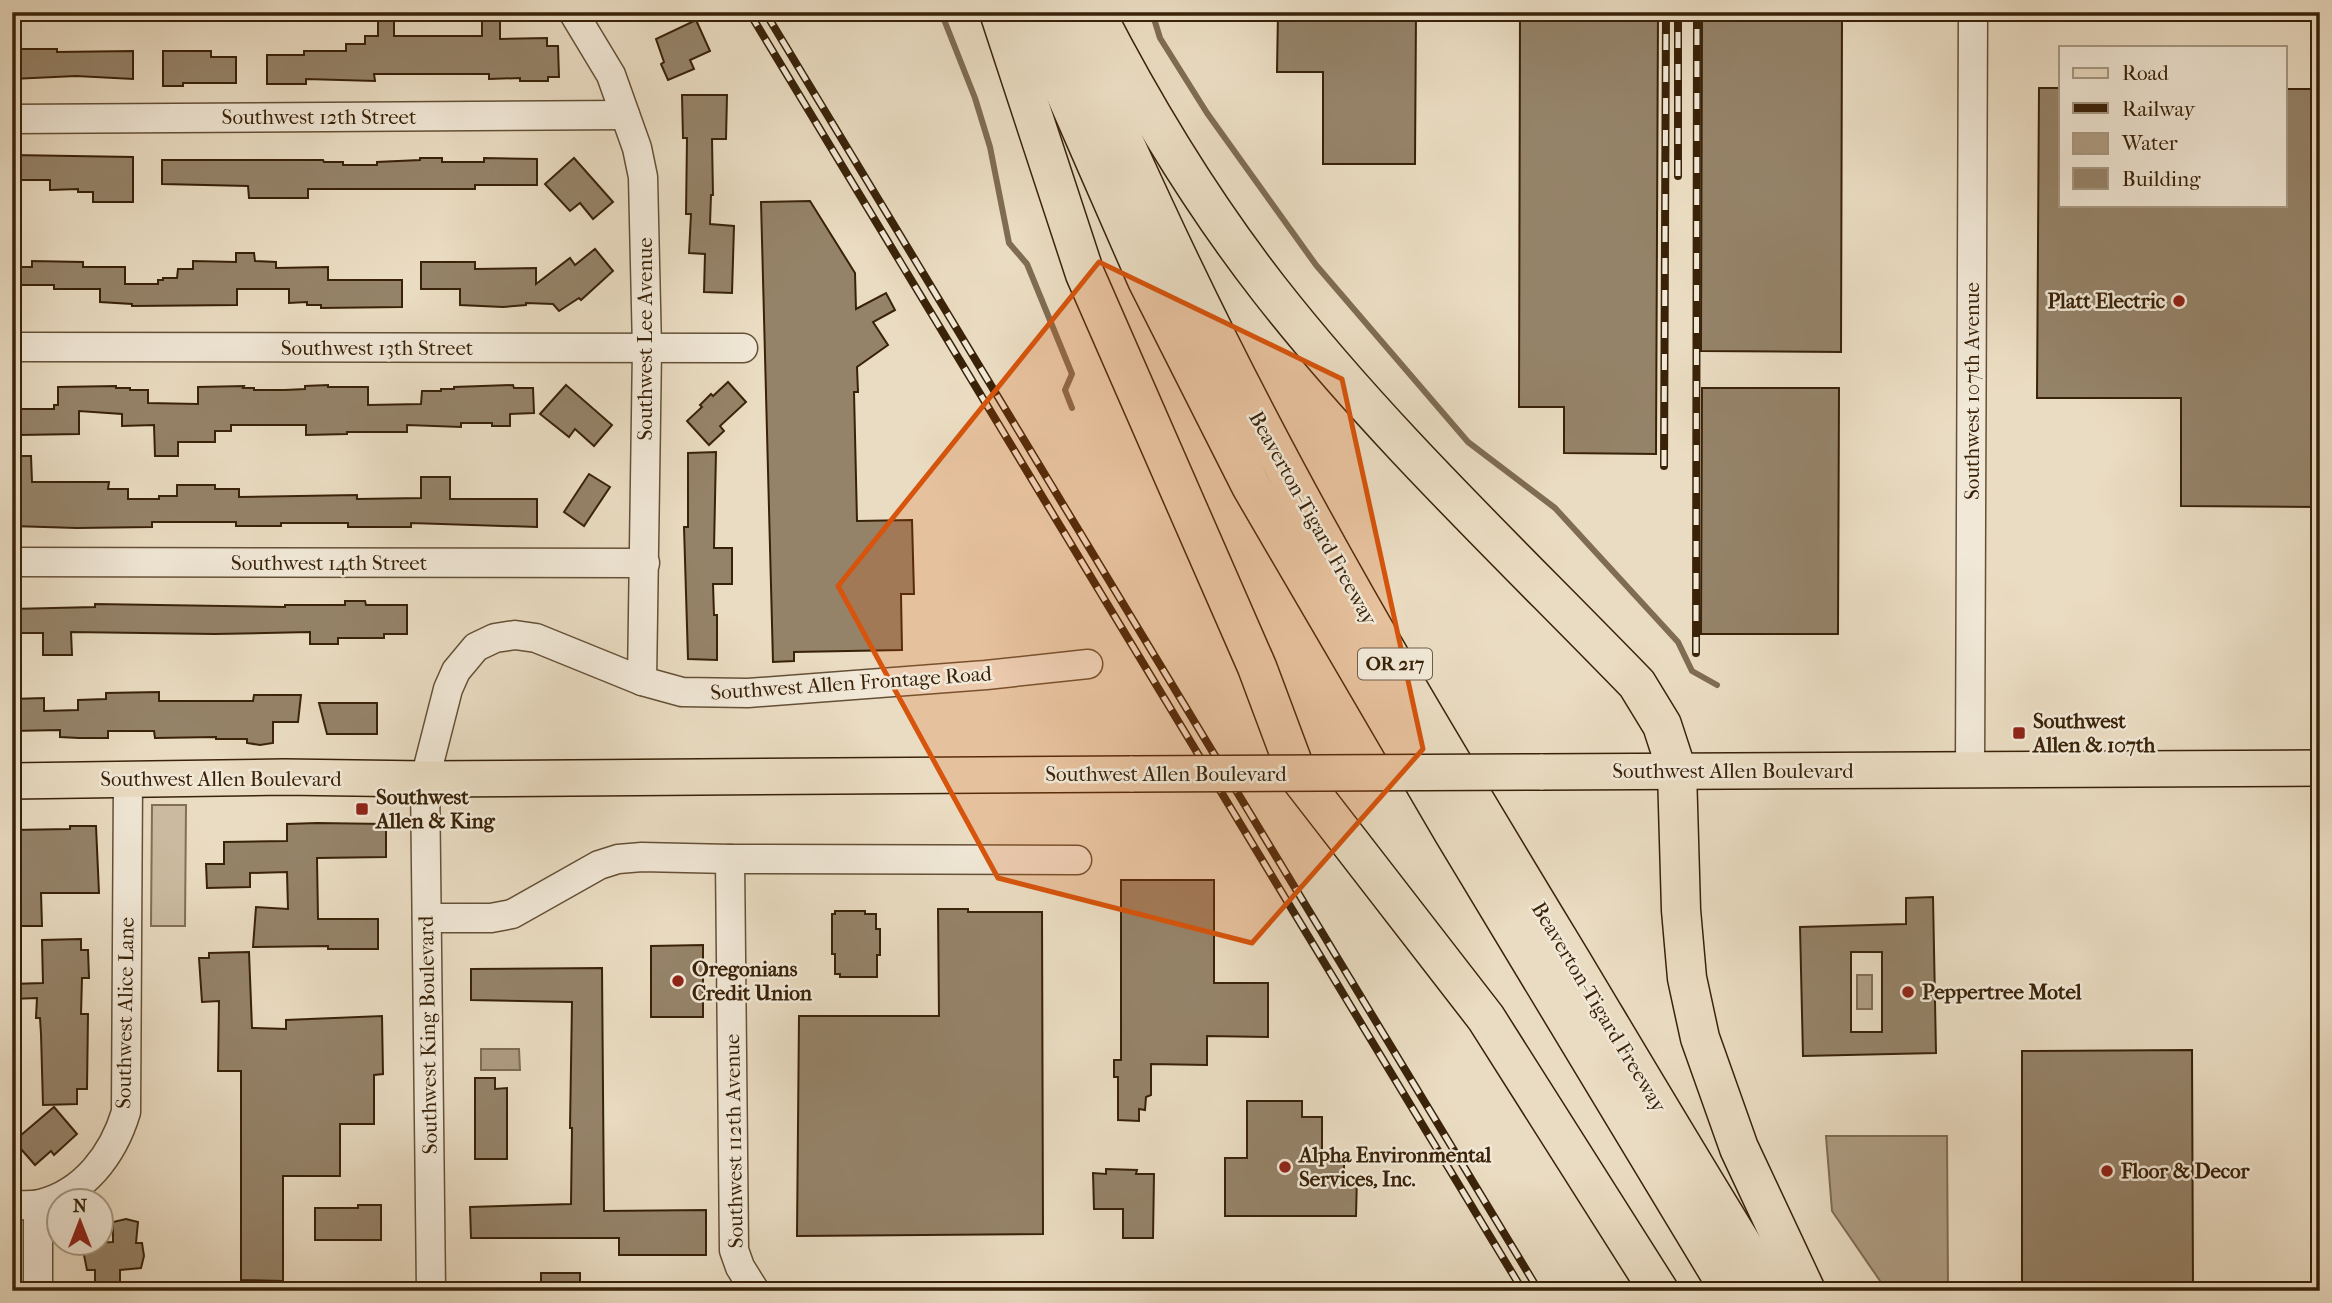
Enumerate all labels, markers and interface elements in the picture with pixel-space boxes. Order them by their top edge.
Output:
legend [2059,46,2286,206]
text: Road [2122,61,2169,85]
text: Railway [2122,97,2196,121]
street label: Southwest 12th Street [222,105,417,129]
text: Water [2121,131,2178,155]
text: Building [2122,167,2201,191]
street label: Southwest Lee Avenue [633,237,657,441]
street label: Southwest 107th Avenue [1960,282,1984,500]
place label: Platt Electric [2047,289,2165,313]
marker: Platt Electric [2171,293,2187,309]
street label: Southwest 13th Street [281,336,474,360]
street label: Beaverton-Tigard Freeway [1244,407,1382,630]
street label: Southwest 14th Street [231,551,428,575]
road number: OR 217 [1358,649,1432,680]
street label: Southwest Allen Frontage Road [709,661,993,705]
place label: Southwest Allen & 107th [2031,709,2155,757]
marker: Southwest Allen & 107th [2011,725,2027,741]
street label: Southwest Allen Boulevard [1612,759,1854,783]
street label: Southwest Allen Boulevard [1045,762,1287,786]
street label: Southwest Allen Boulevard [100,767,342,791]
place label: Southwest Allen & King [374,785,496,833]
marker: Southwest Allen & King [354,801,370,817]
street label: Beaverton-Tigard Freeway [1527,898,1672,1117]
street label: Southwest King Boulevard [414,915,442,1155]
street label: Southwest Alice Lane [111,917,139,1109]
place label: Oregonians Credit Union [692,957,813,1005]
marker: Oregonians Credit Union [670,973,686,989]
place label: Peppertree Motel [1922,980,2082,1004]
marker: Peppertree Motel [1900,984,1916,1000]
street label: Southwest 112th Avenue [720,1033,748,1249]
place label: Alpha Environmental Services, Inc. [1297,1143,1491,1191]
marker: Alpha Environmental Services, Inc. [1277,1159,1293,1175]
place label: Floor & Decor [2120,1159,2251,1183]
marker: Floor & Decor [2099,1163,2115,1179]
north arrow [46,1188,116,1258]
text: N [73,1195,88,1217]

